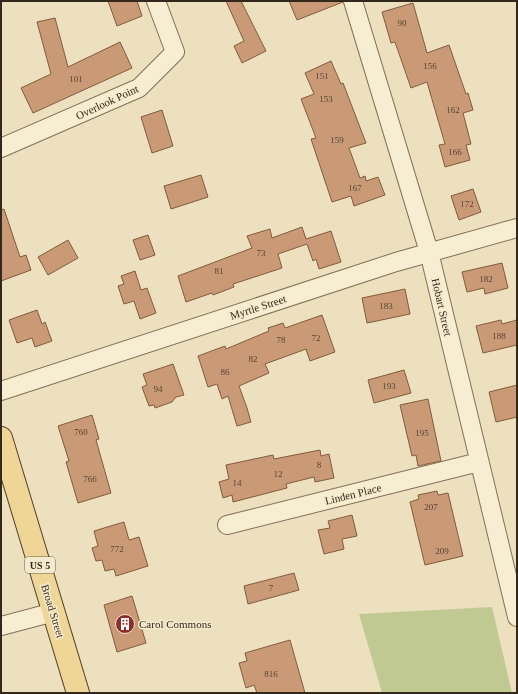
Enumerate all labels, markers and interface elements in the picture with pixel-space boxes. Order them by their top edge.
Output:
house number: 90 [398,18,407,28]
house number: 156 [423,61,437,71]
house number: 151 [315,71,329,81]
house number: 101 [69,74,83,84]
street label: Overlook Point [74,82,140,122]
house number: 153 [319,94,333,104]
house number: 162 [446,105,460,115]
house number: 159 [330,135,344,145]
house number: 166 [448,147,462,157]
house number: 167 [348,183,362,193]
house number: 172 [460,199,474,209]
house number: 73 [257,248,266,258]
house number: 81 [215,266,224,276]
house number: 182 [479,274,493,284]
street label: Hobart Street [430,277,454,337]
street label: Myrtle Street [228,292,288,322]
house number: 183 [379,301,393,311]
house number: 188 [492,331,506,341]
house number: 72 [312,333,321,343]
house number: 78 [277,335,286,345]
house number: 82 [249,354,258,364]
house number: 86 [221,367,230,377]
house number: 193 [382,381,396,391]
house number: 94 [154,384,163,394]
house number: 760 [74,427,88,437]
house number: 195 [415,428,429,438]
house number: 8 [317,460,322,470]
house number: 12 [274,469,283,479]
house number: 766 [83,474,97,484]
house number: 14 [233,478,242,488]
street label: Linden Place [324,481,383,507]
house number: 207 [424,502,438,512]
house number: 772 [110,544,124,554]
house number: 209 [435,546,449,556]
road number: US 5 [25,557,55,573]
street label: Broad Street [39,583,67,639]
house number: 7 [269,583,274,593]
building icon: Carol Commons [114,613,136,635]
place label: Carol Commons [139,618,211,630]
house number: 816 [264,669,278,679]

